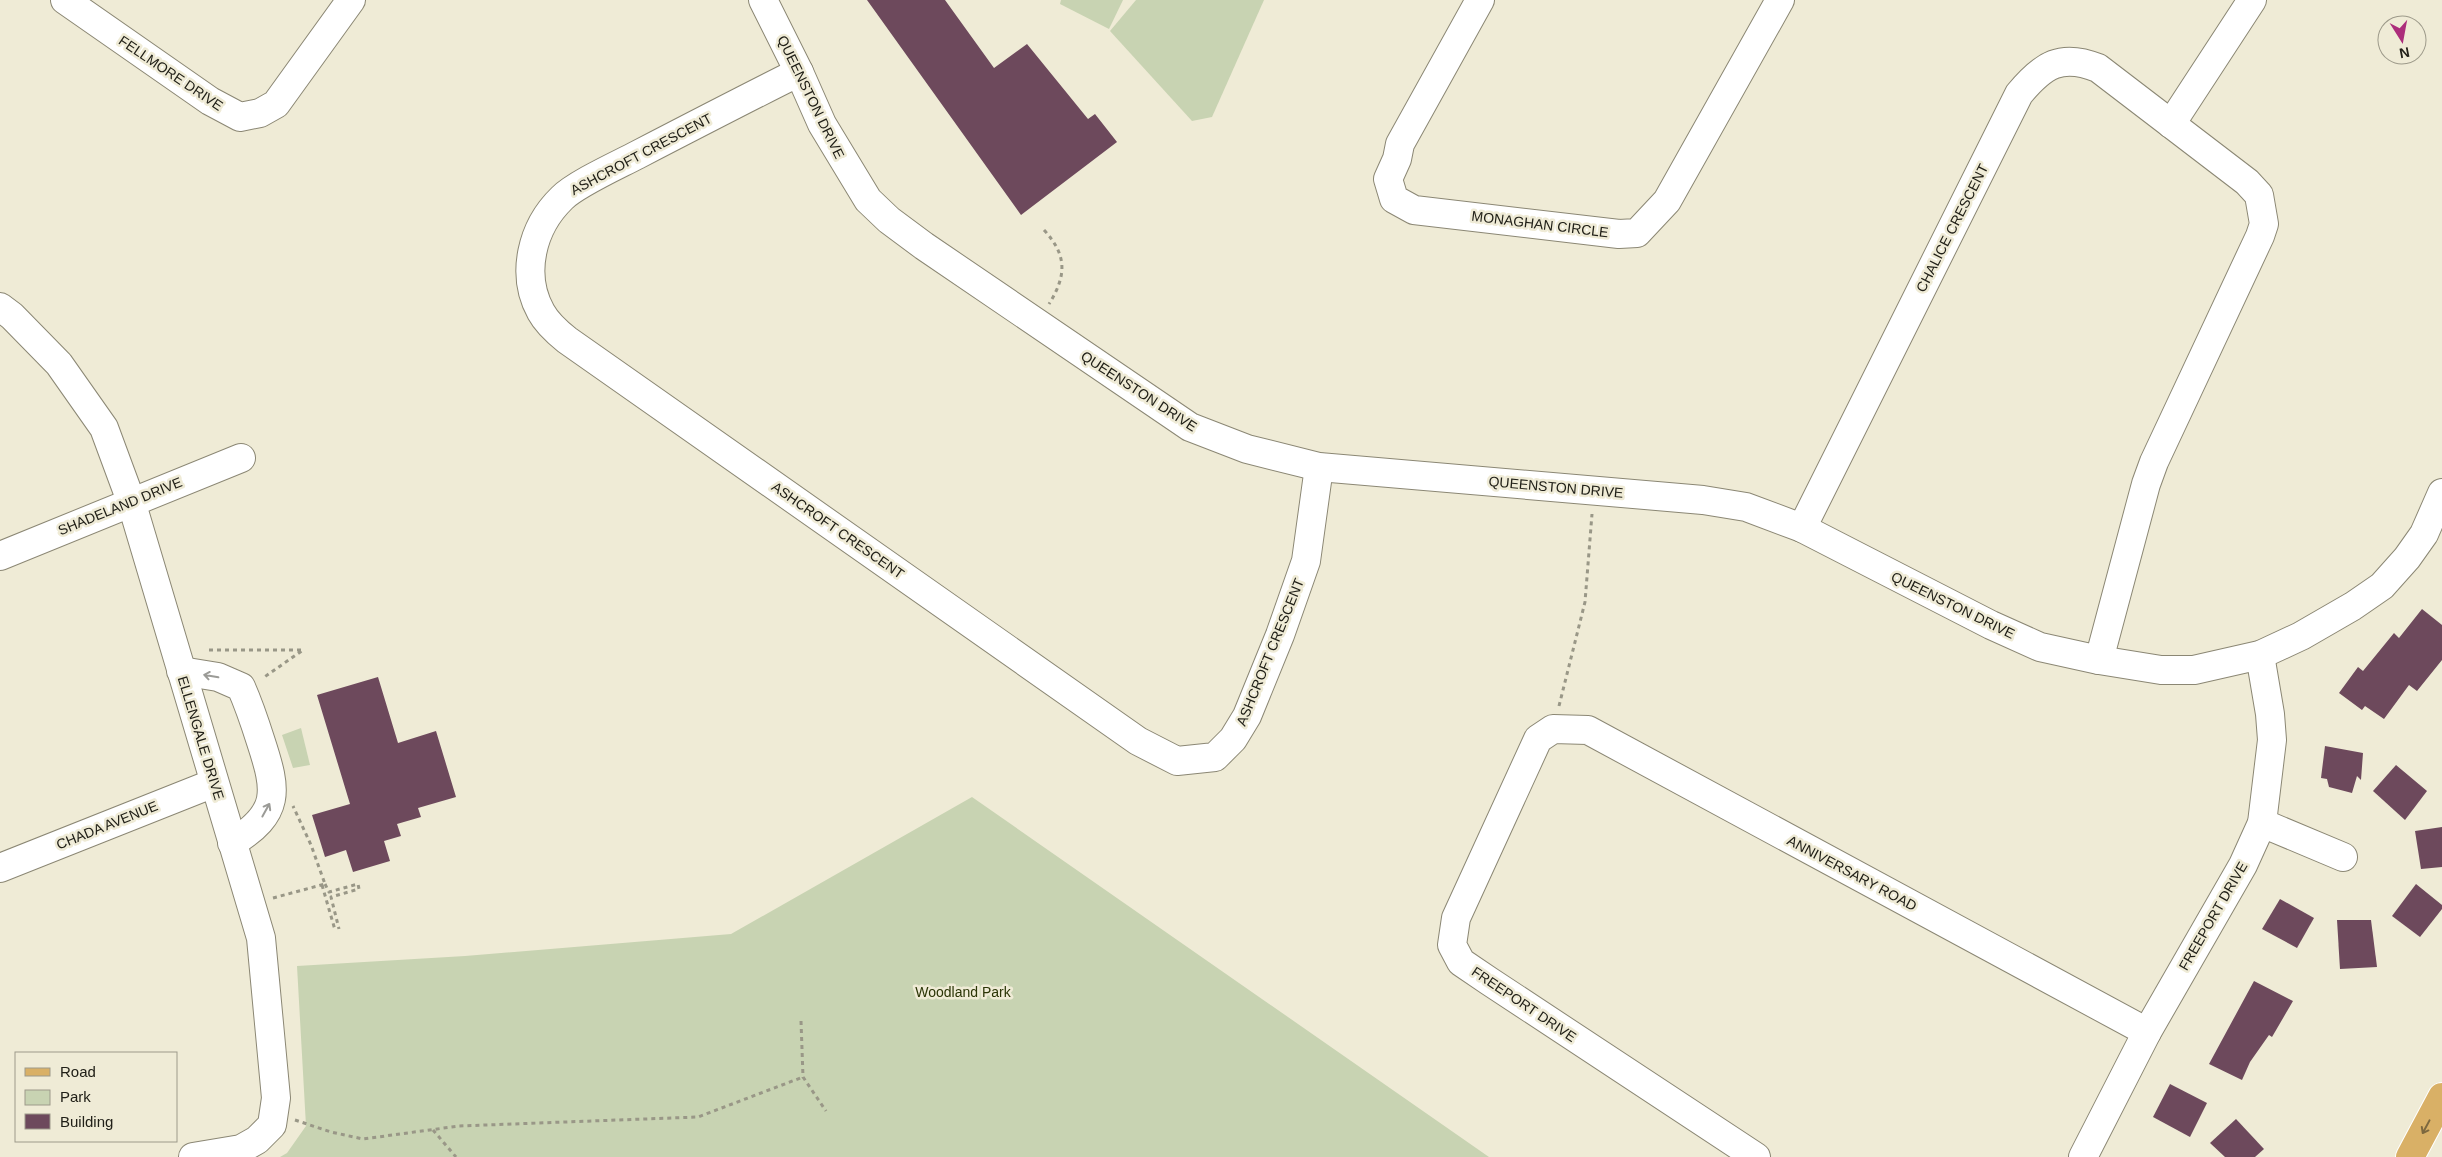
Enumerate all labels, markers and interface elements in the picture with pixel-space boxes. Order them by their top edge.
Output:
north arrow [2377,15,2427,65]
street label: FELLMORE DRIVE [116,32,226,114]
street label: QUEENSTON DRIVE [774,33,848,161]
text: N [2398,44,2411,62]
street label: ASHCROFT CRESCENT [568,110,715,198]
street label: CHALICE CRESCENT [1913,161,1991,295]
street label: MONAGHAN CIRCLE [1471,208,1609,240]
street label: QUEENSTON DRIVE [1078,347,1200,435]
street label: QUEENSTON DRIVE [1488,473,1624,501]
street label: SHADELAND DRIVE [56,474,184,538]
street label: ASHCROFT CRESCENT [769,478,908,582]
street label: QUEENSTON DRIVE [1889,568,2017,642]
street label: ASHCROFT CRESCENT [1233,576,1307,728]
one-way arrow [203,671,219,681]
street label: ELLENGALE DRIVE [175,674,227,802]
street label: CHADA AVENUE [54,797,160,853]
one-way arrow [262,803,271,818]
street label: ANNIVERSARY ROAD [1785,832,1919,914]
street label: FREEPORT DRIVE [2175,859,2251,973]
street label: FREEPORT DRIVE [1469,963,1579,1045]
park label: Woodland Park [915,984,1012,1000]
legend [15,1052,178,1142]
text: Road [60,1063,96,1080]
text: Park [60,1088,91,1105]
text: Building [60,1113,113,1130]
one-way arrow [2421,1120,2431,1135]

